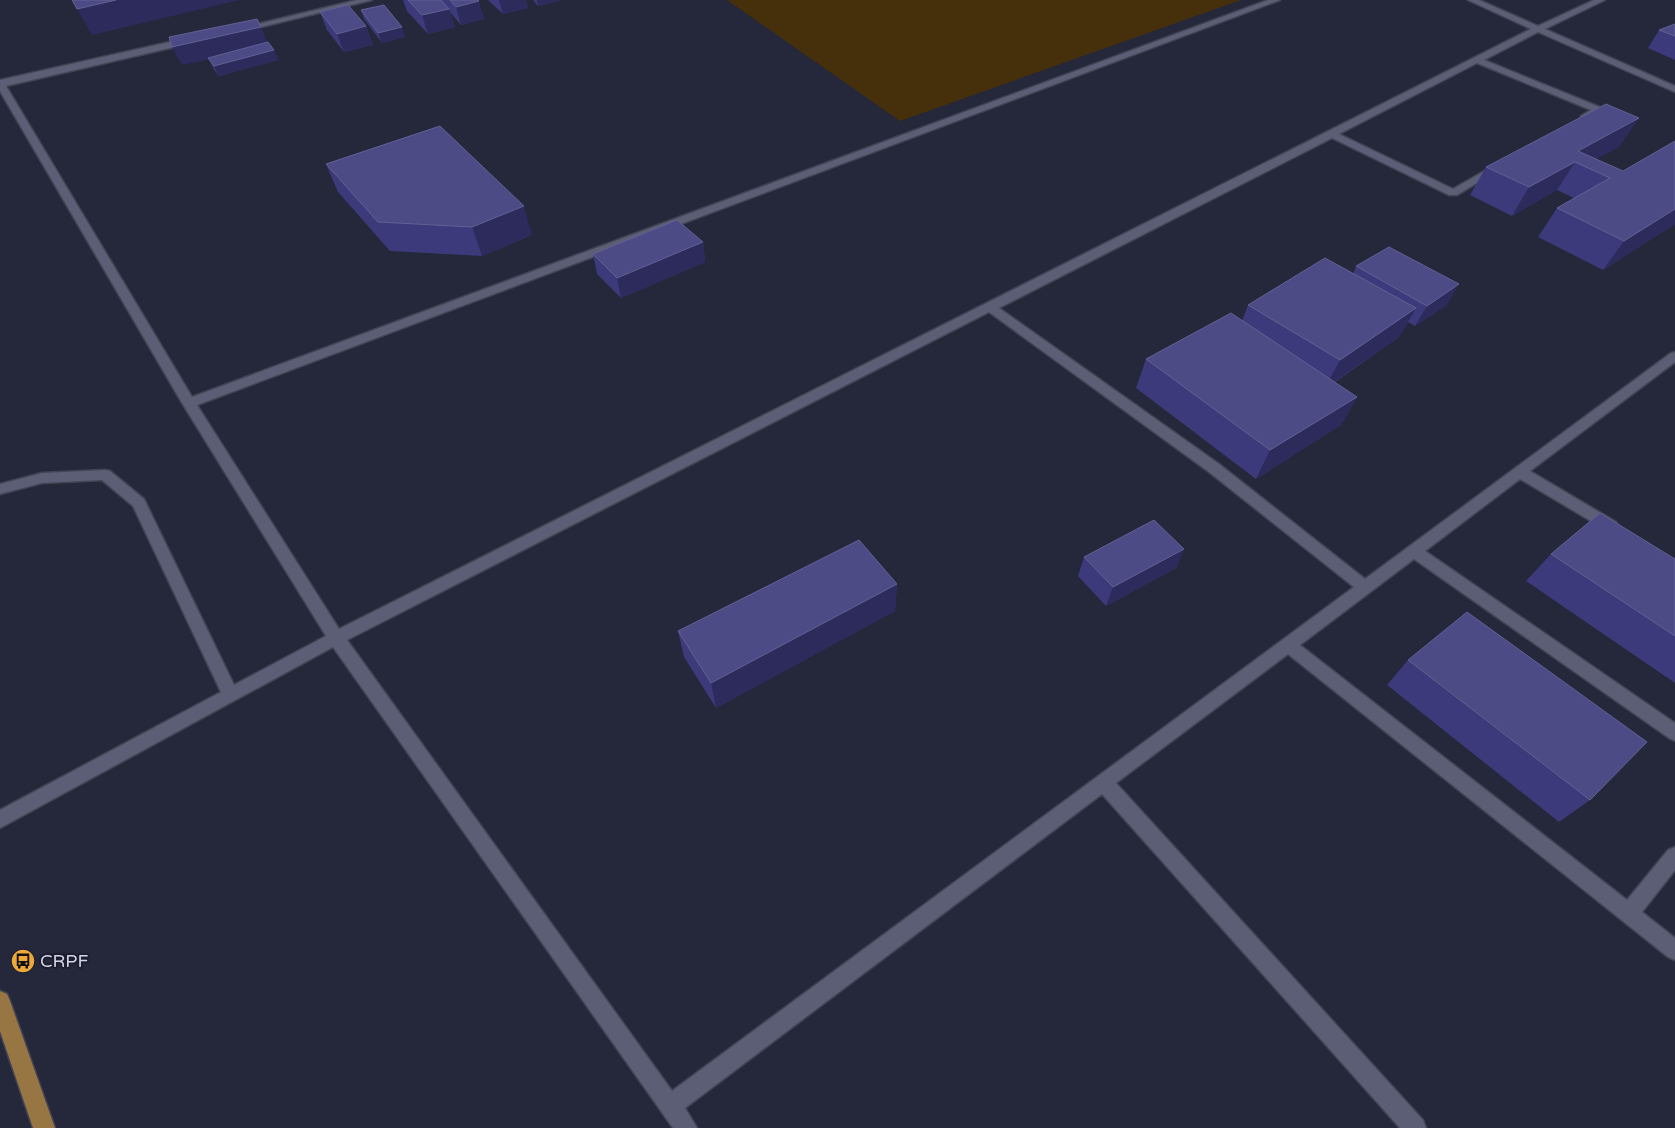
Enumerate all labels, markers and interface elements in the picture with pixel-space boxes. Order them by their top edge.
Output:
bus stop icon: CRPF [10,948,36,974]
place label: CRPF [40,950,88,972]

